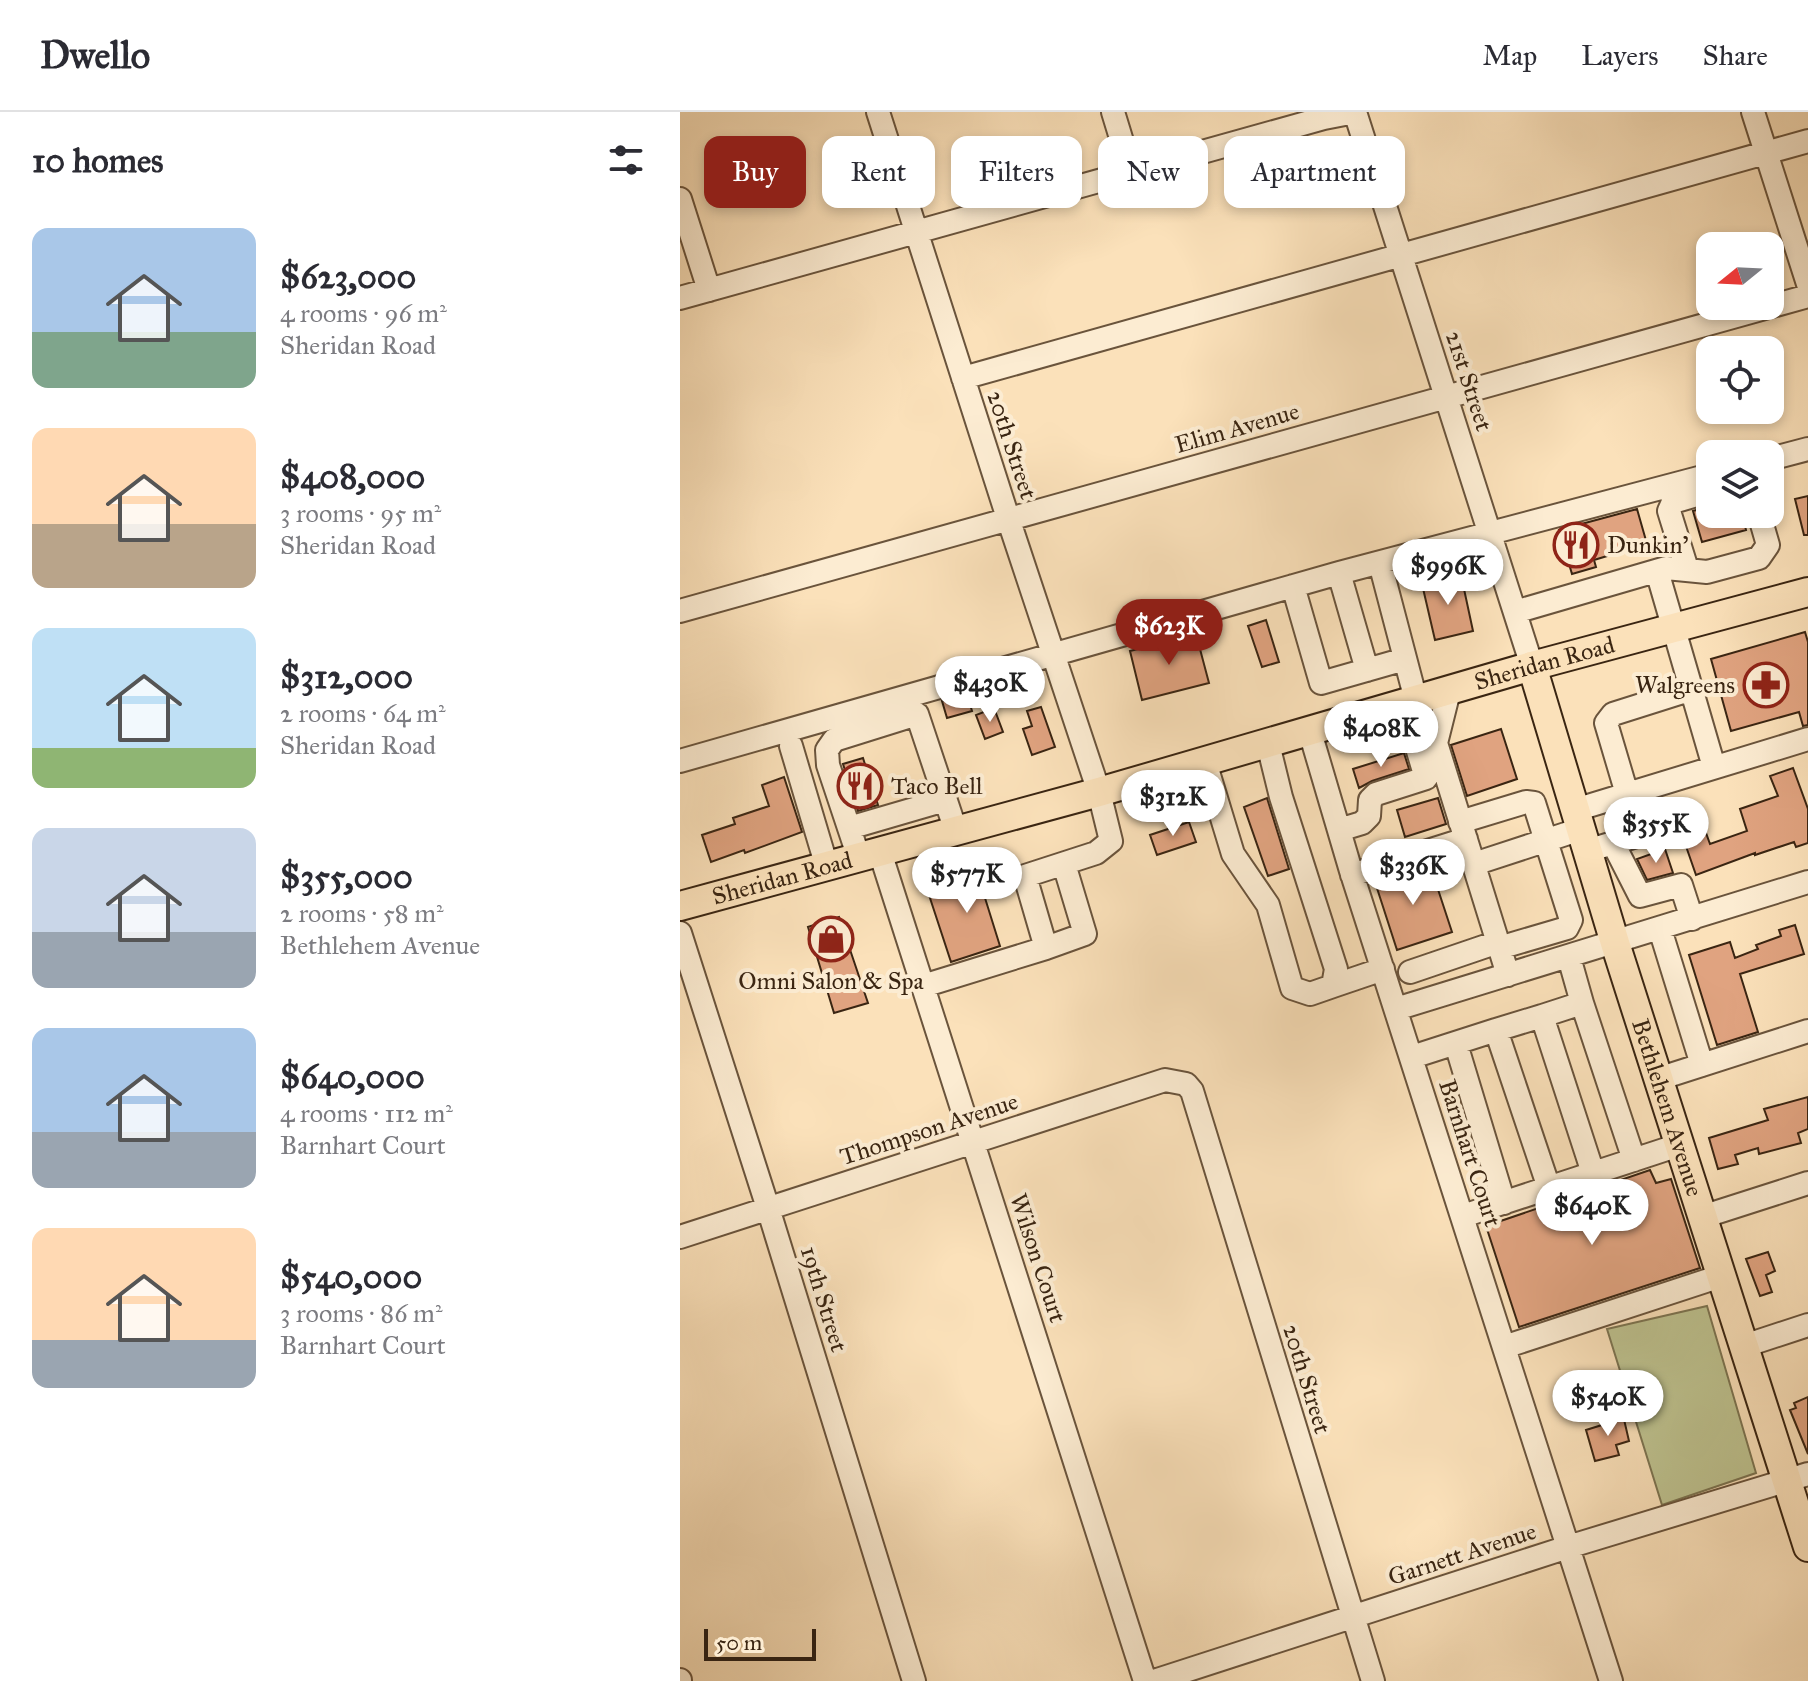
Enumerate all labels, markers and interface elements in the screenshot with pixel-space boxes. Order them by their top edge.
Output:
text: Dwello [40,32,150,78]
text: Map [1482,38,1537,73]
text: Layers [1581,38,1659,73]
text: Share [1703,38,1768,73]
chip: Buy [704,136,806,208]
chip: Rent [822,136,935,208]
chip: Filters [951,136,1082,208]
chip: New [1098,136,1208,208]
chip: Apartment [1224,136,1405,208]
icon: filters [604,138,648,182]
text: 10 homes [32,140,163,181]
north arrow [1696,232,1784,320]
map controls [1696,232,1784,528]
text: $623,000 [280,256,416,297]
icon: home [96,260,192,356]
text: 4 rooms · 96 m² [280,297,447,329]
street label: 21st Street [1439,327,1499,435]
text: Sheridan Road [280,329,436,361]
button: locate [1696,336,1784,424]
street label: 20th Street [980,387,1044,504]
street label: Elim Avenue [1171,396,1303,460]
button: layers [1696,440,1784,528]
text: $408,000 [280,456,425,497]
icon: home [96,460,192,556]
text: 3 rooms · 95 m² [280,497,441,529]
restaurant icon: Dunkin' [1552,521,1600,569]
text: Sheridan Road [280,529,436,561]
place label: Dunkin' [1607,530,1688,560]
pin: $996K [1392,539,1504,607]
text: $996K [1410,549,1486,581]
pin: $623K [1113,599,1225,667]
text: $623K [1134,609,1204,641]
street label: Sheridan Road [1471,630,1618,697]
text: $312,000 [280,656,413,697]
pin: $430K [934,656,1046,724]
icon: home [96,660,192,756]
pharmacy icon: Walgreens [1742,661,1790,709]
text: $430K [953,666,1027,698]
place label: Walgreens [1635,670,1735,700]
text: 2 rooms · 64 m² [280,697,446,729]
pin: $408K [1325,701,1437,769]
text: $408K [1342,711,1420,743]
text: Sheridan Road [280,729,436,761]
restaurant icon: Taco Bell [836,762,884,810]
pin: $312K [1117,770,1229,838]
place label: Taco Bell [891,771,983,801]
text: $312K [1139,780,1207,812]
pin: $355K [1600,797,1712,865]
text: $355K [1622,807,1690,839]
pin: $336K [1357,839,1469,907]
street label: Sheridan Road [709,845,856,912]
pin: $577K [911,847,1023,915]
text: $336K [1379,849,1447,881]
text: $355,000 [280,856,413,897]
text: $577K [930,857,1004,889]
icon: home [96,860,192,956]
text: 2 rooms · 58 m² [280,897,444,929]
shop icon: Omni Salon & Spa [807,915,855,963]
text: Bethlehem Avenue [280,929,480,961]
place label: Omni Salon & Spa [738,966,925,996]
street label: Bethlehem Avenue [1625,1015,1710,1200]
text: $640,000 [280,1056,425,1097]
icon: home [96,1060,192,1156]
street label: Barnhart Court [1432,1076,1508,1231]
street label: Thompson Avenue [836,1086,1022,1172]
text: 4 rooms · 112 m² [280,1097,453,1129]
text: Barnhart Court [280,1129,446,1161]
pin: $640K [1536,1179,1648,1247]
text: $640K [1554,1189,1631,1221]
street label: Wilson Court [1003,1190,1073,1327]
street label: 19th Street [794,1243,854,1356]
text: $540,000 [280,1256,422,1297]
icon: home [96,1260,192,1356]
text: 3 rooms · 86 m² [280,1297,443,1329]
street label: 20th Street [1276,1321,1338,1438]
text: Barnhart Court [280,1329,446,1361]
pin: $540K [1552,1370,1664,1438]
text: $540K [1570,1380,1646,1412]
street label: Garnett Avenue [1384,1516,1540,1592]
scale bar [704,1625,816,1661]
text: 50 m [716,1629,762,1656]

